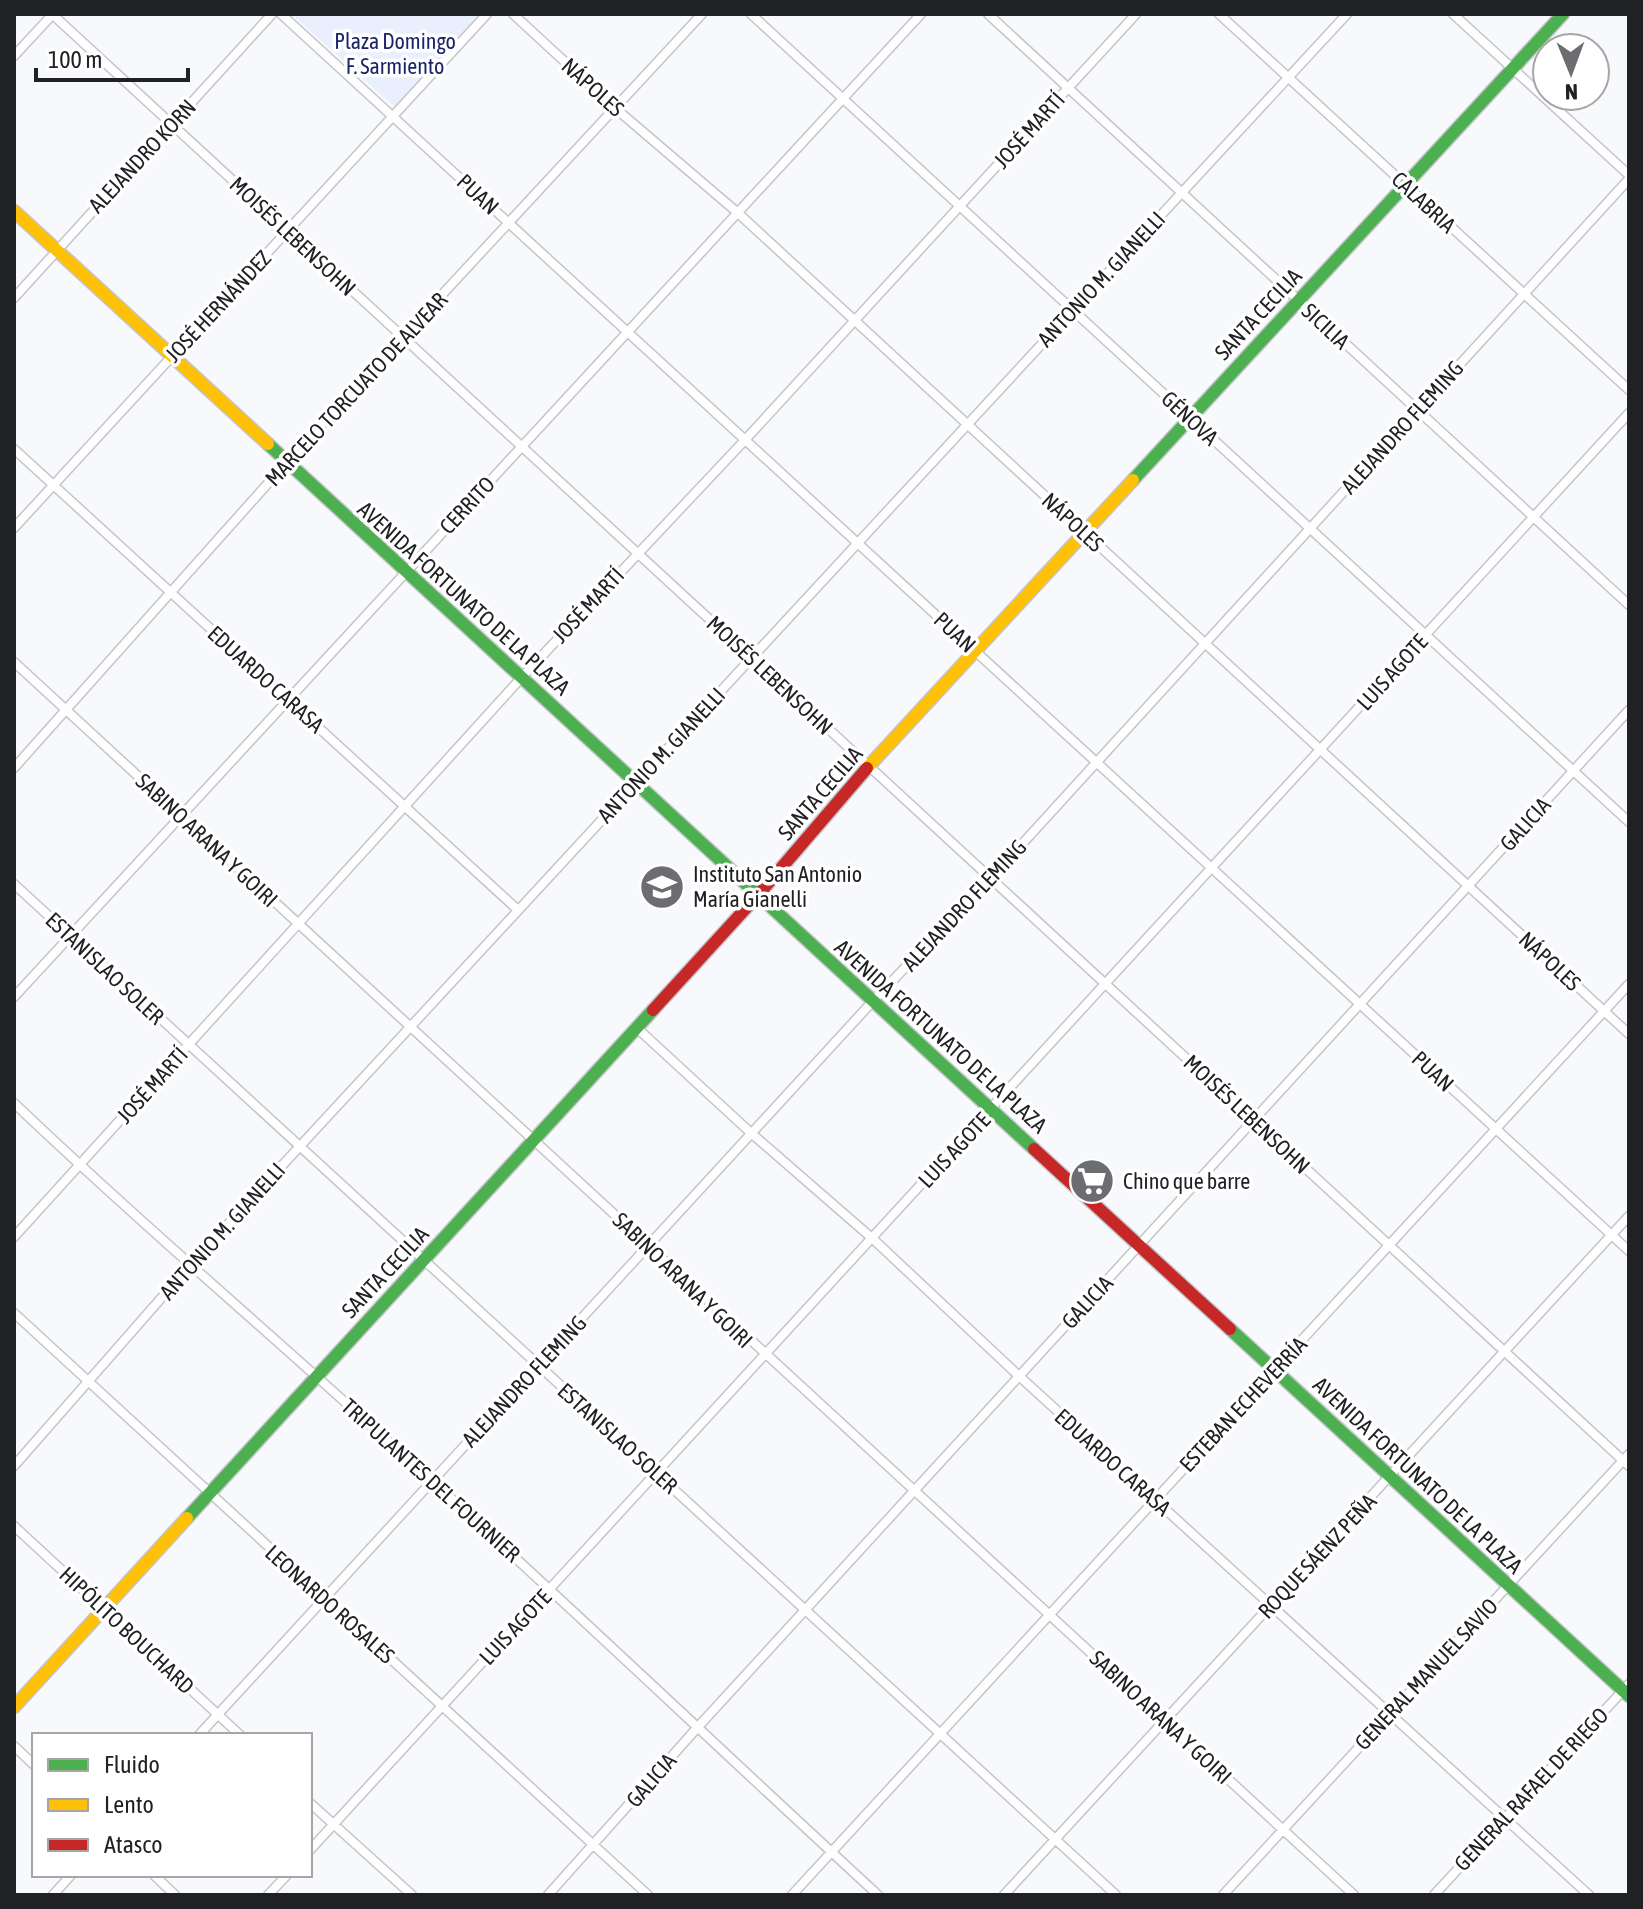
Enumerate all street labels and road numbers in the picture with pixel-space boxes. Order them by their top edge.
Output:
street label: NÁPOLES [557,52,629,122]
street label: JOSÉ MARTÍ [988,87,1070,173]
street label: ALEJANDRO KORN [83,94,201,218]
street label: CALABRIA [1387,166,1461,238]
street label: PUAN [452,168,504,220]
street label: MOISÉS LEBENSOHN [225,171,361,301]
street label: ANTONIO M. GIANELLI [1032,206,1170,352]
street label: JOSÉ HERNÁNDEZ [160,245,276,367]
street label: SANTA CECILIA [1209,263,1307,365]
street label: MARCELO TORCUATO DE ALVEAR [260,287,452,491]
street label: SICILIA [1297,298,1355,355]
street label: ALEJANDRO FLEMING [1335,355,1469,499]
street label: GÉNOVA [1156,385,1224,451]
street label: CERRITO [434,471,500,539]
street label: NÁPOLES [1037,487,1109,557]
street label: AVENIDA FORTUNATO DE LA PLAZA [353,496,576,700]
street label: JOSÉ MARTÍ [547,562,629,648]
street label: PUAN [929,606,981,658]
street label: MOISÉS LEBENSOHN [702,610,838,740]
street label: EDUARDO CARASA [203,620,330,738]
street label: LUIS AGOTE [1351,628,1433,715]
street label: ANTONIO M. GIANELLI [592,682,730,828]
street label: SANTA CECILIA [772,741,868,845]
street label: SABINO ARANA Y GOIRI [131,768,283,912]
street label: GALICIA [1494,792,1556,856]
street label: ALEJANDRO FLEMING [896,834,1032,976]
street label: ESTANISLAO SOLER [40,907,170,1029]
street label: NÁPOLES [1514,926,1586,996]
street label: AVENIDA FORTUNATO DE LA PLAZA [830,934,1053,1138]
street label: JOSÉ MARTÍ [111,1042,193,1128]
street label: PUAN [1407,1045,1459,1097]
street label: MOISÉS LEBENSOHN [1179,1049,1315,1179]
street label: LUIS AGOTE [913,1107,996,1193]
street label: ANTONIO M. GIANELLI [154,1157,290,1305]
street label: SABINO ARANA Y GOIRI [608,1207,758,1353]
street label: SANTA CECILIA [336,1221,434,1323]
street label: GALICIA [1056,1270,1118,1334]
street label: ALEJANDRO FLEMING [456,1310,592,1452]
street label: ESTEBAN ECHEVERRÍA [1174,1331,1312,1477]
street label: AVENIDA FORTUNATO DE LA PLAZA [1308,1371,1528,1579]
street label: ESTANISLAO SOLER [553,1377,683,1499]
street label: TRIPULANTES DEL FOURNIER [336,1393,526,1567]
street label: EDUARDO CARASA [1050,1403,1177,1521]
street label: ROQUE SÁENZ PEÑA [1253,1488,1382,1624]
street label: LEONARDO ROSALES [260,1539,400,1669]
street label: HIPÓLITO BOUCHARD [54,1561,200,1699]
street label: LUIS AGOTE [474,1584,557,1670]
street label: GENERAL MANUEL SAVIO [1349,1593,1503,1755]
street label: SABINO ARANA Y GOIRI [1085,1645,1237,1789]
street label: GENERAL RAFAEL DE RIEGO [1449,1702,1613,1876]
street label: GALICIA [621,1748,682,1812]

